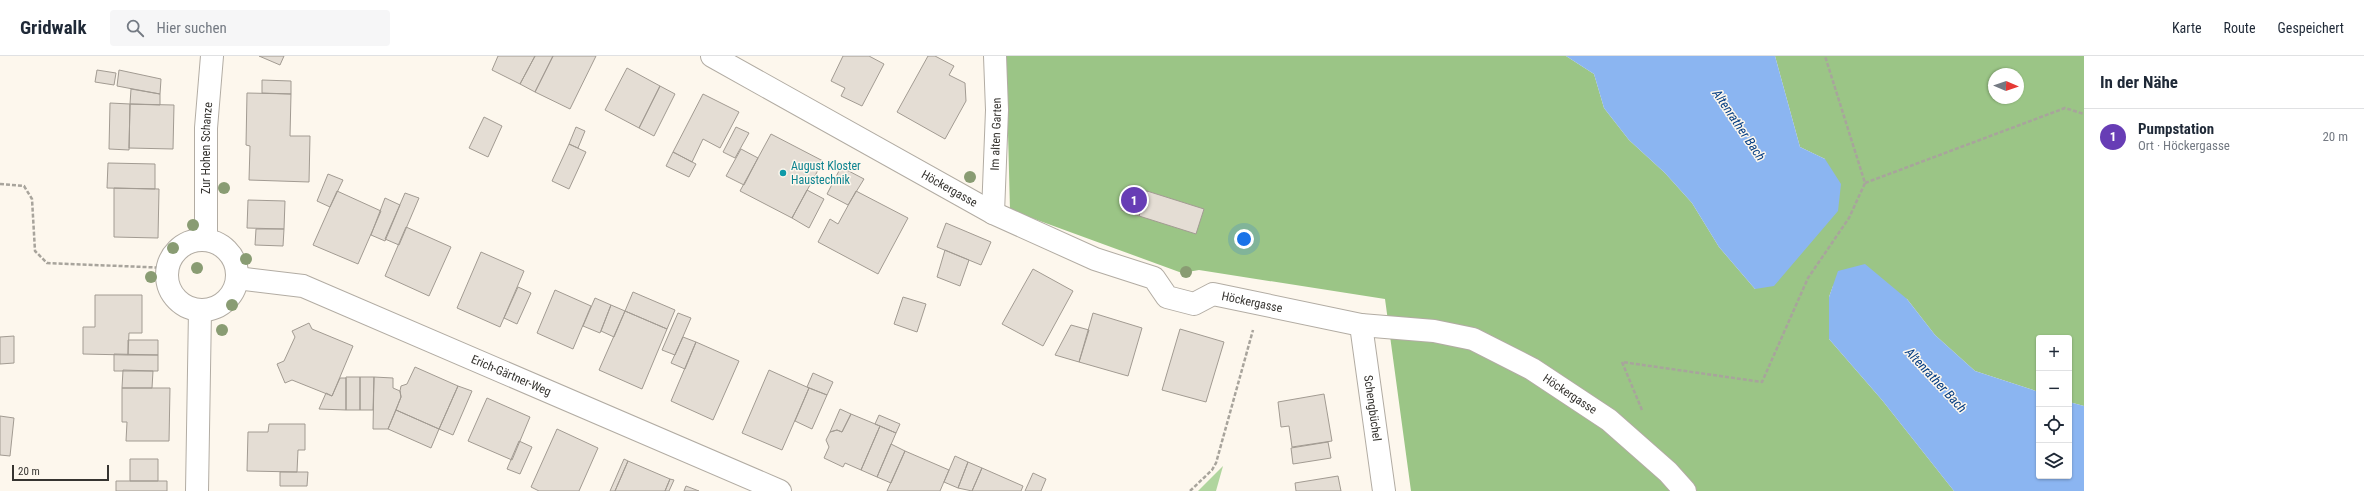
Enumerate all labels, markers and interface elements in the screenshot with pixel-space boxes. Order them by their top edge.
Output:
search box [110,10,390,46]
text: Gridwalk [20,16,86,39]
icon: search [124,17,146,39]
text: Hier suchen [156,19,227,37]
text: Karte [2172,20,2202,36]
text: Route [2224,20,2256,36]
text: Gespeichert [2278,20,2344,36]
north arrow [1988,68,2024,104]
text: In der Nähe [2100,72,2178,92]
water label: Altenrather Bach [1709,86,1768,164]
street label: Im alten Garten [988,97,1004,171]
street label: Zur Hohen Schanze [199,101,215,194]
text: Pumpstation [2138,120,2214,138]
text: 1 [2110,129,2116,144]
text: 20 m [2322,129,2348,144]
text: Ort · Höckergasse [2138,138,2230,153]
place label: August Kloster Haustechnik [791,159,861,187]
street label: Höckergasse [919,167,980,210]
marker: August Kloster Haustechnik [778,168,788,178]
pin: 1 [1121,185,1147,215]
your location [1234,229,1254,249]
street label: Höckergasse [1220,289,1284,315]
map controls [2036,335,2072,479]
button: + [2036,335,2072,371]
water label: Altenrather Bach [1902,344,1970,415]
street label: Erich-Gärtner-Weg [469,352,553,399]
street label: Höckergasse [1540,371,1600,417]
button: − [2036,371,2072,407]
street label: Schengbüchel [1361,374,1384,442]
button: locate [2036,407,2072,443]
button: layers [2036,443,2072,479]
scale bar [12,463,109,482]
text: 20 m [18,465,40,478]

